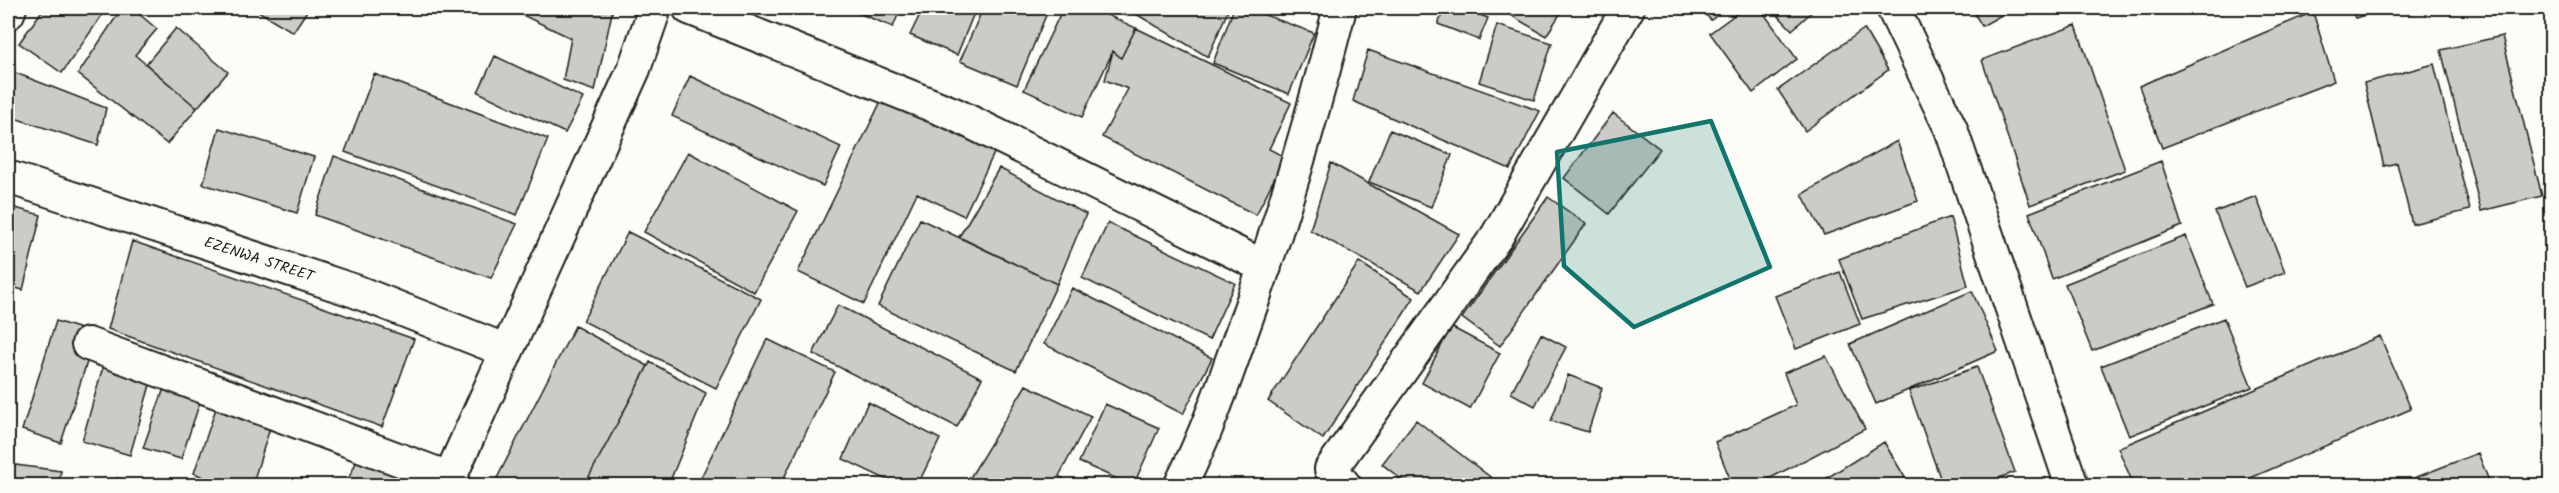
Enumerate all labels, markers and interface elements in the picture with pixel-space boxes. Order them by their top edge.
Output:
street label: EZENWA STREET [201,231,319,290]

